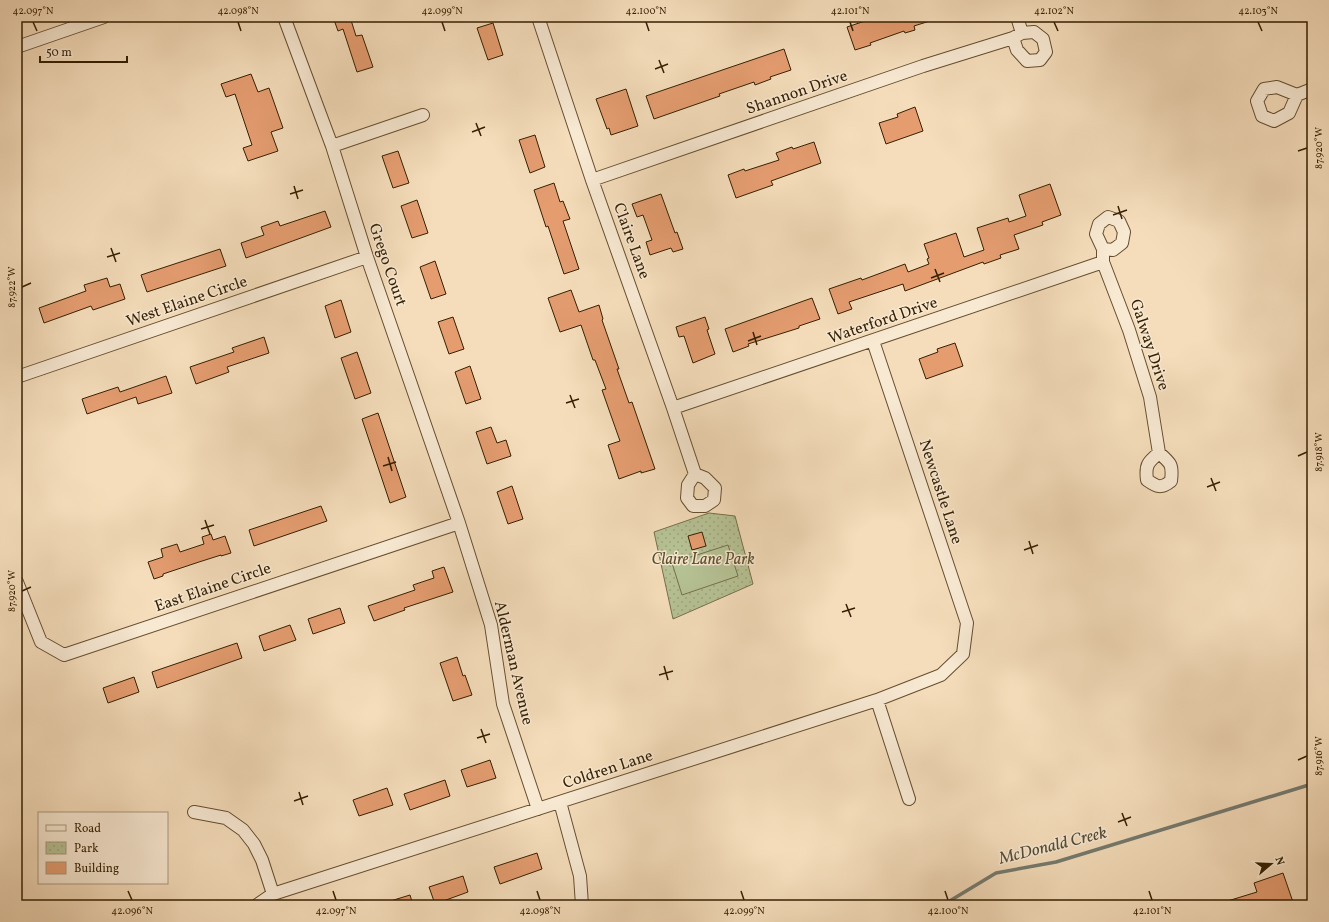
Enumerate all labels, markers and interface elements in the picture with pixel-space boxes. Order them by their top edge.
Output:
text: 42.097°N [12,4,54,18]
text: 42.098°N [217,4,259,18]
text: 42.099°N [421,4,463,18]
text: 42.100°N [626,4,667,18]
text: 42.101°N [831,4,870,18]
text: 42.102°N [1034,4,1075,18]
text: 42.103°N [1238,4,1278,18]
scale bar [40,38,127,64]
text: 50 m [46,45,72,61]
street label: Shannon Drive [743,65,851,121]
text: 87.920°W [1312,127,1326,169]
street label: Claire Lane [607,200,655,282]
street label: Grego Court [363,221,412,310]
text: 87.922°W [5,266,19,308]
street label: West Elaine Circle [124,271,250,333]
street label: Waterford Drive [825,292,941,350]
street label: Galway Drive [1124,297,1174,393]
text: 87.918°W [1312,432,1326,472]
street label: Newcastle Lane [913,437,967,547]
park label: Claire Lane Park [651,549,755,571]
street label: East Elaine Circle [152,558,274,618]
text: 87.920°W [5,570,19,612]
street label: Alderman Avenue [488,599,538,727]
text: 87.916°W [1312,736,1326,776]
street label: Coldren Lane [560,745,656,795]
legend [38,812,168,884]
text: Road [74,821,101,837]
water label: McDonald Creek [996,821,1109,871]
text: Park [74,841,99,857]
north arrow [1251,844,1291,884]
text: N [1271,855,1287,867]
text: Building [74,861,119,877]
text: 42.096°N [111,904,153,918]
text: 42.097°N [315,904,357,918]
text: 42.098°N [519,904,561,918]
text: 42.099°N [723,904,765,918]
text: 42.100°N [928,904,969,918]
text: 42.101°N [1133,904,1172,918]

